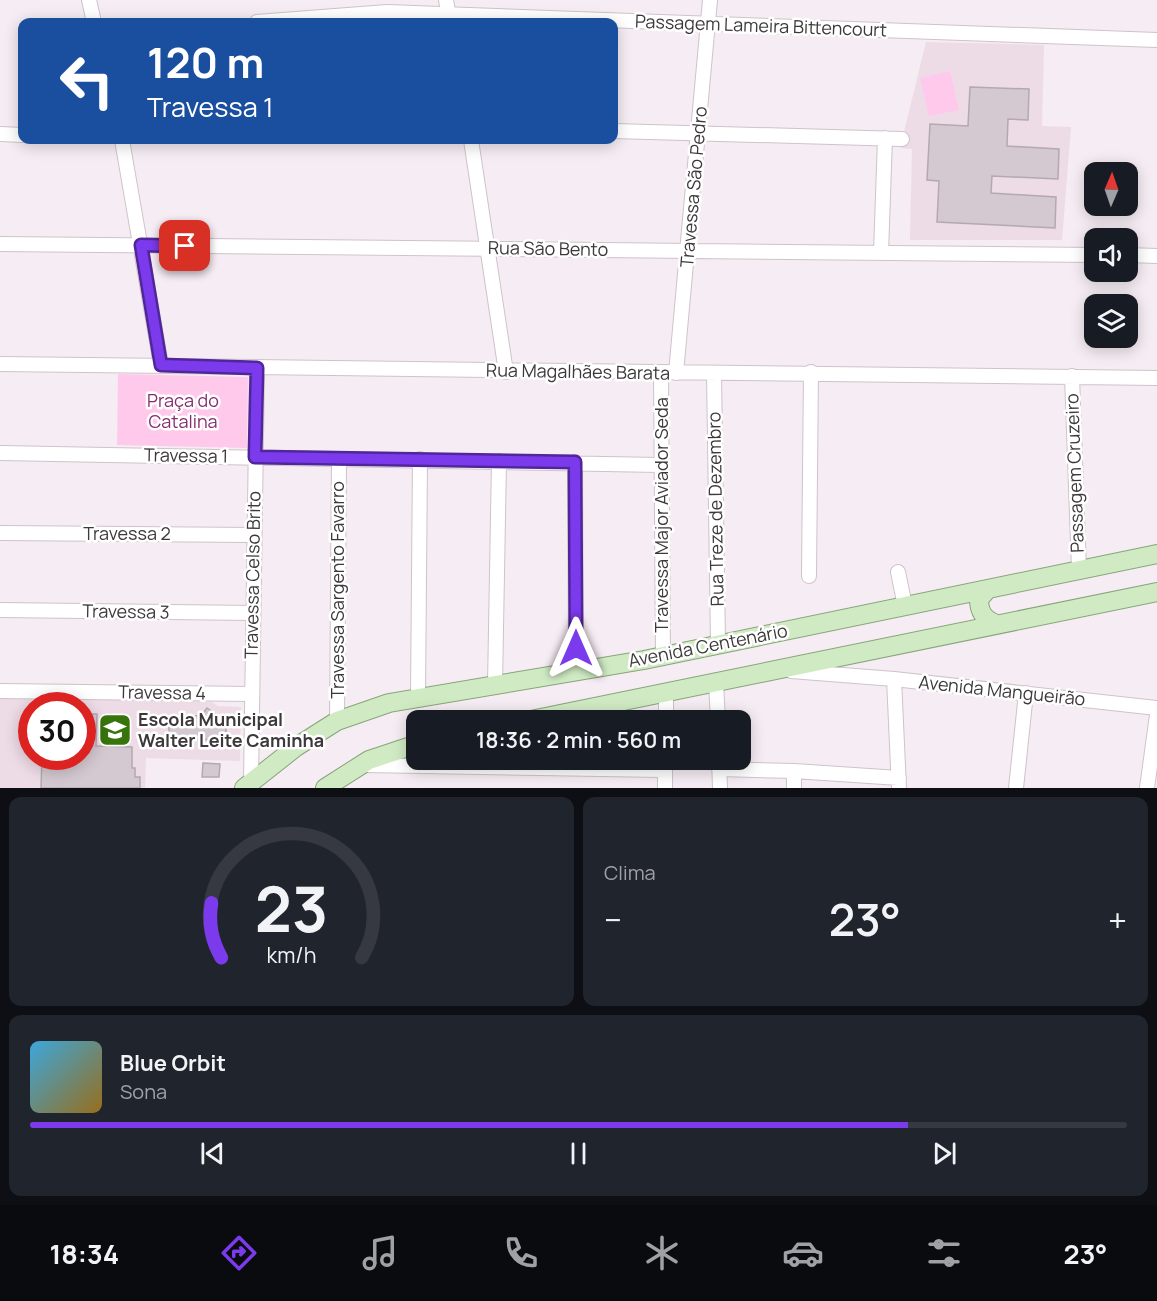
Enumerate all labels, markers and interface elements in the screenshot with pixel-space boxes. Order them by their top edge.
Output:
street label: Passagem Lameira Bittencourt [635,9,887,41]
text: 120 m [147,33,264,91]
icon: left [48,42,126,120]
text: Travessa 1 [147,88,274,125]
street label: Travessa São Pedro [674,105,712,269]
north arrow [1084,162,1138,216]
map controls [1084,162,1138,348]
pin [159,220,210,271]
button: sound [1084,228,1138,282]
icon: arrive [168,229,201,262]
street label: Rua São Bento [488,235,608,261]
button: layers [1084,294,1138,348]
street label: Rua Magalhães Barata [486,357,670,385]
park label: Praça do Catalina [147,388,219,433]
street label: Passagem Cruzeiro [1059,393,1089,553]
street label: Travessa Major Aviador Seda [649,397,673,633]
street label: Rua Treze de Dezembro [701,412,729,607]
street label: Travessa 1 [144,442,228,468]
street label: Travessa Sargento Favarro [325,481,349,699]
street label: Travessa Celso Brito [239,491,265,659]
street label: Travessa 2 [83,521,171,545]
street label: Travessa 3 [82,598,170,624]
position arrow [544,616,608,680]
street label: Avenida Centenário [626,618,790,672]
street label: Avenida Mangueirão [918,669,1087,711]
street label: Travessa 4 [118,679,206,705]
speed limit sign: 30 [18,692,96,770]
place label: Escola Municipal Walter Leite Caminha [138,707,324,752]
school or university icon: Escola Municipal Walter Leite Caminha [97,712,133,748]
text: 18:36 · 2 min · 560 m [476,725,681,755]
text: Clima [604,859,656,886]
text: 23 [255,865,328,951]
text: 23° [829,888,901,950]
text: − [604,897,622,942]
text: + [1108,897,1127,942]
text: km/h [267,941,316,970]
text: Blue Orbit [120,1048,226,1078]
text: Sona [120,1078,167,1105]
icon: previous [196,1137,229,1170]
icon: pause [562,1137,595,1170]
icon: next [928,1137,961,1170]
icon: directions [218,1232,260,1274]
icon: music [359,1232,401,1274]
icon: phone [500,1232,542,1274]
icon: climate [641,1232,683,1274]
icon: car [782,1232,824,1274]
icon: filters [923,1232,965,1274]
text: 18:34 [49,1235,119,1272]
text: 23° [1064,1235,1107,1272]

